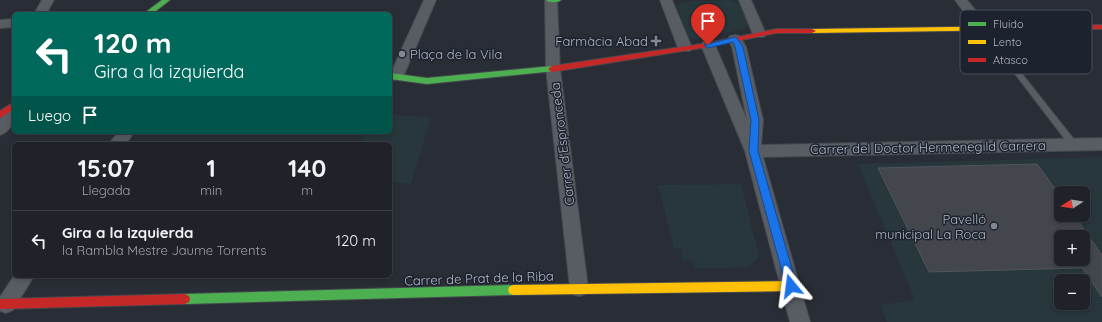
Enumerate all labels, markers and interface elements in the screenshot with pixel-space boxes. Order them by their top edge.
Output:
pin [691,4,725,45]
icon: arrive [697,10,719,32]
legend [960,10,1092,74]
text: Fluido [993,17,1024,31]
text: 120 m [94,25,172,60]
icon: left [28,28,80,80]
place label: Farmàcia Abad [555,33,648,49]
text: Lento [993,35,1022,49]
marker: Farmàcia Abad [651,36,661,46]
place label: Plaça de la Vila [410,46,502,62]
marker: Plaça de la Vila [397,49,407,59]
text: Atasco [993,53,1028,67]
text: Gira a la izquierda [94,60,245,83]
street label: Carrer d'Espronceda [547,82,577,206]
icon: arrive [79,104,101,126]
text: Luego [28,106,71,125]
street label: Carrer del Doctor Hermenegild Carrera [810,137,1046,157]
text: 15:07 [78,153,134,183]
text: 1 [207,153,216,183]
text: 140 [288,153,326,183]
text: Llegada [82,182,130,198]
text: min [200,182,222,198]
text: m [301,182,313,198]
north arrow [1054,186,1090,222]
map controls [1054,186,1090,310]
place label: Pavelló municipal La Roca [875,211,986,242]
marker: Pavelló municipal La Roca [989,221,999,231]
text: Gira a la izquierda [62,223,194,242]
icon: left [28,230,50,252]
button: + [1054,230,1090,266]
text: 120 m [335,231,376,250]
text: la Rambla Mestre Jaume Torrents [62,242,266,258]
position arrow [770,265,812,307]
street label: Carrer de Prat de la Riba [404,267,554,289]
button: − [1054,274,1090,310]

